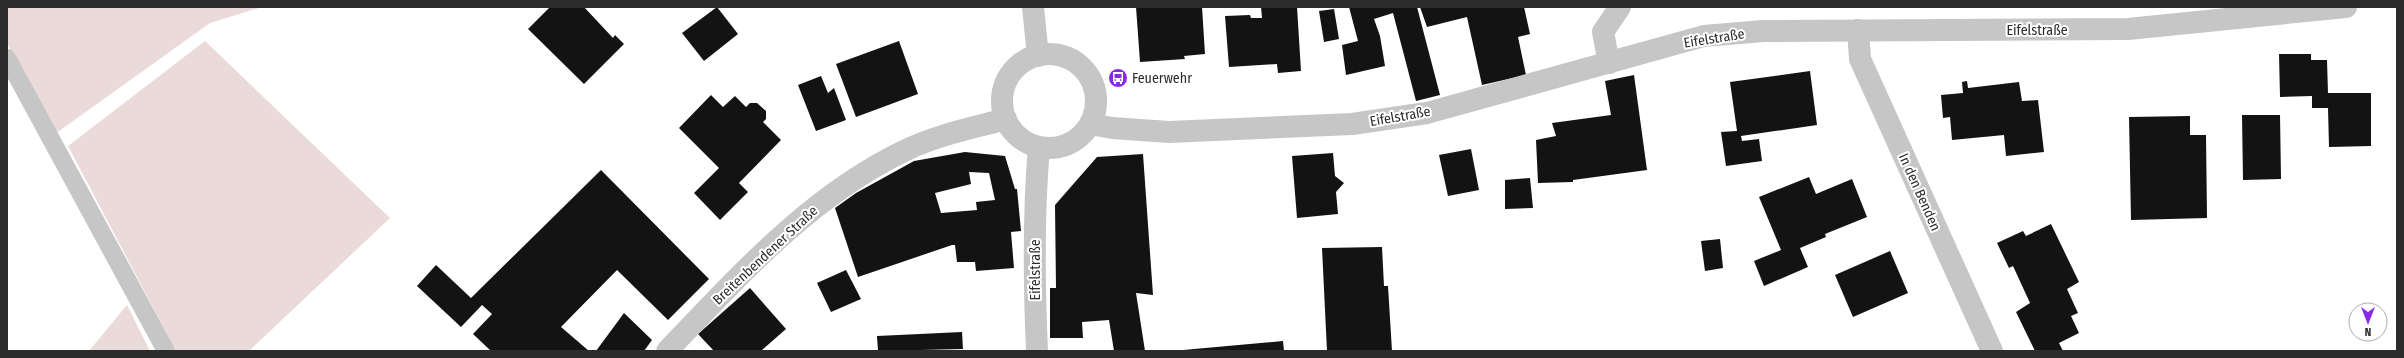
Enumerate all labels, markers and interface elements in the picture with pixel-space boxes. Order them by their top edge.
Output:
street label: Eifelstraße [2006,22,2068,39]
street label: Eifelstraße [1683,25,1746,52]
bus stop icon: Feuerwehr [1107,67,1129,89]
place label: Feuerwehr [1132,70,1192,87]
street label: Eifelstraße [1369,103,1432,130]
street label: In den Benden [1895,151,1944,234]
street label: Breitenbendener Straße [709,202,821,308]
street label: Eifelstraße [1027,239,1044,301]
north arrow [2348,302,2388,342]
text: N [2365,325,2371,338]

